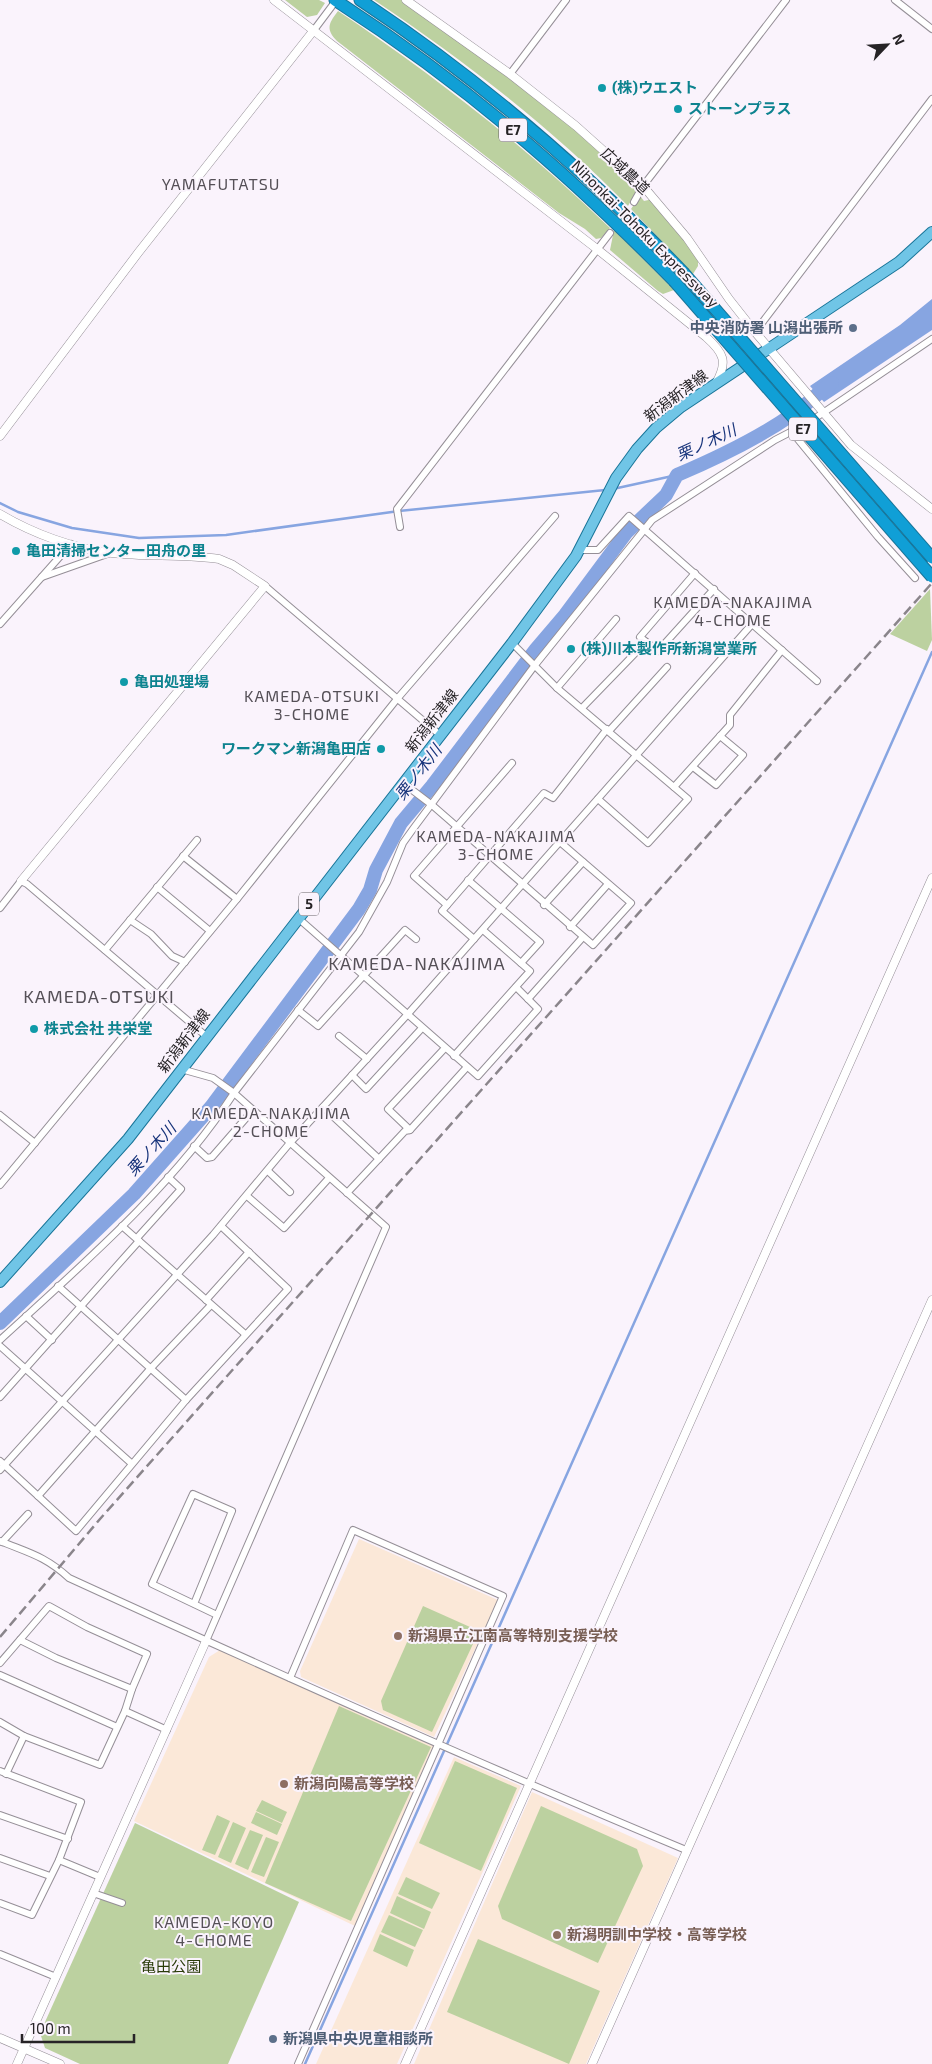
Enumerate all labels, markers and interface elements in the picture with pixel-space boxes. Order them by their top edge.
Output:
north arrow [862,20,912,70]
text: N [889,31,909,47]
place label: (株)ウエスト [612,78,698,96]
marker: (株)ウエスト [596,82,608,94]
place label: ストーンプラス [688,99,792,117]
marker: ストーンプラス [672,103,684,115]
road number: E7 [499,118,527,142]
street label: 広域農道 [598,143,654,197]
street label: Nihonkai-Tohoku Expressway [568,156,723,311]
district label: YAMAFUTATSU [162,174,280,193]
place label: 中央消防署 山潟出張所 [690,318,843,336]
marker: 中央消防署 山潟出張所 [847,322,859,334]
street label: 新潟新津線 [640,365,711,425]
road number: E7 [789,418,817,440]
water label: 栗ノ木川 [673,419,741,464]
place label: 亀田清掃センター田舟の里 [26,541,206,559]
marker: 亀田清掃センター田舟の里 [10,545,22,557]
district label: KAMEDA-NAKAJIMA 4-CHOME [653,592,813,629]
place label: (株)川本製作所新潟営業所 [581,639,757,657]
marker: (株)川本製作所新潟営業所 [565,643,577,655]
place label: 亀田処理場 [134,672,209,690]
marker: 亀田処理場 [118,676,130,688]
street label: 新潟新津線 [401,685,461,755]
district label: KAMEDA-OTSUKI 3-CHOME [244,686,380,723]
place label: ワークマン新潟亀田店 [221,739,371,757]
water label: 栗ノ木川 [390,739,446,803]
marker: ワークマン新潟亀田店 [375,743,387,755]
district label: KAMEDA-NAKAJIMA 3-CHOME [416,826,576,863]
road number: 5 [299,892,319,916]
district label: KAMEDA-NAKAJIMA [328,952,506,974]
district label: KAMEDA-OTSUKI [23,985,175,1007]
street label: 新潟新津線 [153,1005,213,1076]
place label: 株式会社 共栄堂 [44,1019,152,1037]
marker: 株式会社 共栄堂 [28,1023,40,1035]
district label: KAMEDA-NAKAJIMA 2-CHOME [191,1103,351,1140]
water label: 栗ノ木川 [122,1117,180,1179]
place label: 新潟県立江南高等特別支援学校 [408,1626,618,1644]
marker: 新潟県立江南高等特別支援学校 [392,1630,404,1642]
place label: 新潟向陽高等学校 [294,1774,414,1792]
marker: 新潟向陽高等学校 [278,1778,290,1790]
district label: KAMEDA-KOYO 4-CHOME [154,1912,274,1949]
place label: 新潟明訓中学校・高等学校 [567,1925,747,1943]
marker: 新潟明訓中学校・高等学校 [551,1929,563,1941]
park label: 亀田公園 [141,1957,201,1975]
scale bar [22,2012,135,2044]
text: 100 m [30,2019,71,2037]
place label: 新潟県中央児童相談所 [283,2029,433,2047]
marker: 新潟県中央児童相談所 [267,2033,279,2045]

